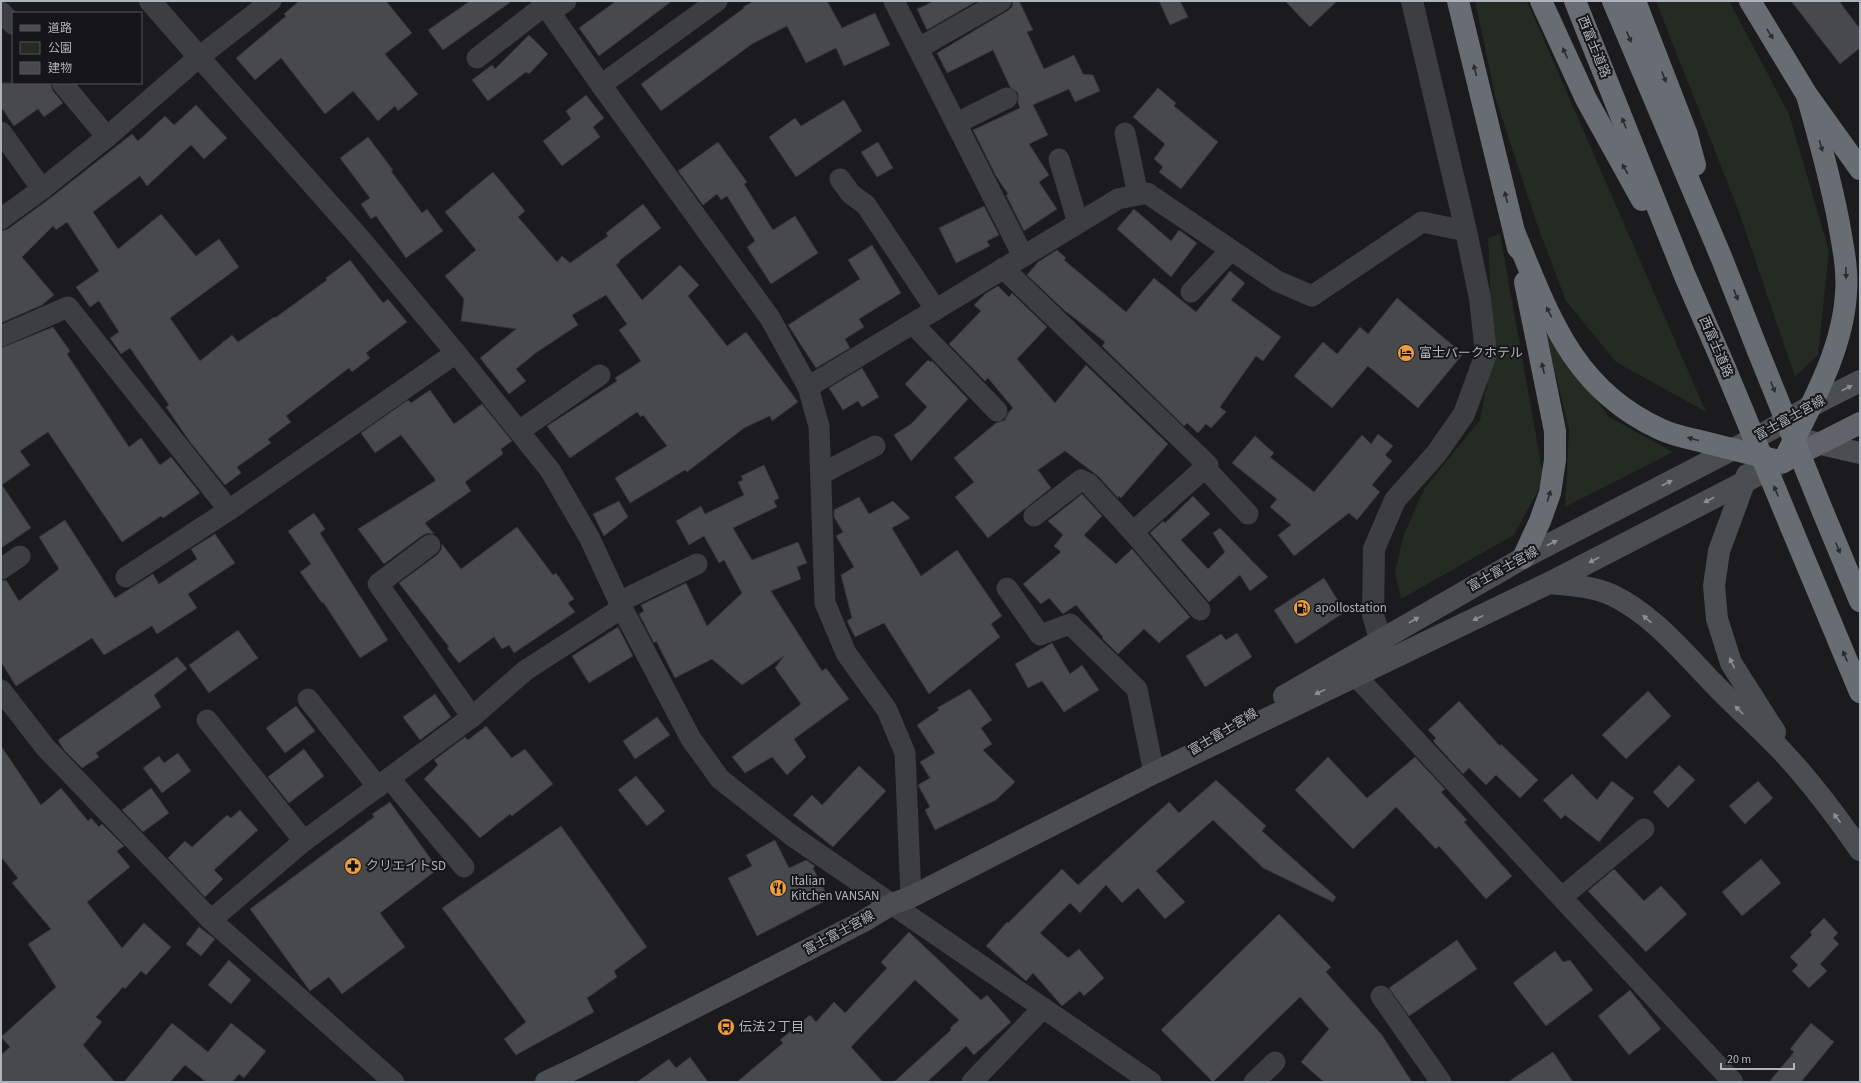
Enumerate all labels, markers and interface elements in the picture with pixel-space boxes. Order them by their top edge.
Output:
legend [12,12,142,84]
street label: 西富士道路 [1573,13,1615,81]
text: 道路 [48,20,72,37]
one-way arrow [1767,28,1774,40]
one-way arrow [1626,31,1632,43]
text: 公園 [48,40,72,57]
one-way arrow [1562,48,1568,59]
text: 建物 [48,60,72,77]
one-way arrow [1471,64,1477,77]
one-way arrow [1662,71,1668,83]
one-way arrow [1620,116,1626,128]
one-way arrow [1818,140,1824,152]
one-way arrow [1621,163,1628,175]
one-way arrow [1503,190,1509,202]
one-way arrow [1843,267,1849,280]
one-way arrow [1734,290,1740,302]
one-way arrow [1546,307,1552,318]
street label: 西富士道路 [1695,314,1737,380]
hotel icon: 富士パークホテル [1396,343,1416,363]
place label: 富士パークホテル [1419,344,1523,362]
one-way arrow [1540,362,1546,374]
one-way arrow [1770,382,1776,393]
one-way arrow [1841,385,1853,391]
street label: 富士富士宮線 [1752,391,1828,445]
one-way arrow [1687,436,1699,442]
one-way arrow [1661,479,1673,486]
one-way arrow [1773,484,1779,496]
one-way arrow [1546,490,1552,502]
one-way arrow [1704,497,1715,503]
one-way arrow [1546,539,1558,546]
street label: 富士富士宮線 [1465,542,1541,596]
one-way arrow [1836,542,1842,554]
one-way arrow [1588,557,1600,563]
fuel station icon: apollostation [1292,598,1312,618]
place label: apollostation [1315,599,1387,617]
one-way arrow [1472,614,1483,621]
one-way arrow [1642,614,1652,623]
one-way arrow [1408,616,1420,623]
one-way arrow [1842,651,1848,662]
one-way arrow [1729,657,1735,668]
one-way arrow [1315,689,1326,695]
street label: 富士富士宮線 [1185,704,1261,760]
one-way arrow [1734,705,1744,715]
one-way arrow [1834,813,1842,823]
pharmacy icon: クリエイトSD [343,856,363,876]
place label: クリエイトSD [366,857,446,875]
place label: Italian Kitchen VANSAN [791,872,880,905]
restaurant icon: Italian Kitchen VANSAN [768,878,788,898]
street label: 富士富士宮線 [800,907,878,959]
bus stop icon: 伝法２丁目 [716,1017,736,1037]
place label: 伝法２丁目 [739,1018,804,1036]
scale bar [1721,1045,1794,1071]
text: 20 m [1727,1051,1751,1068]

